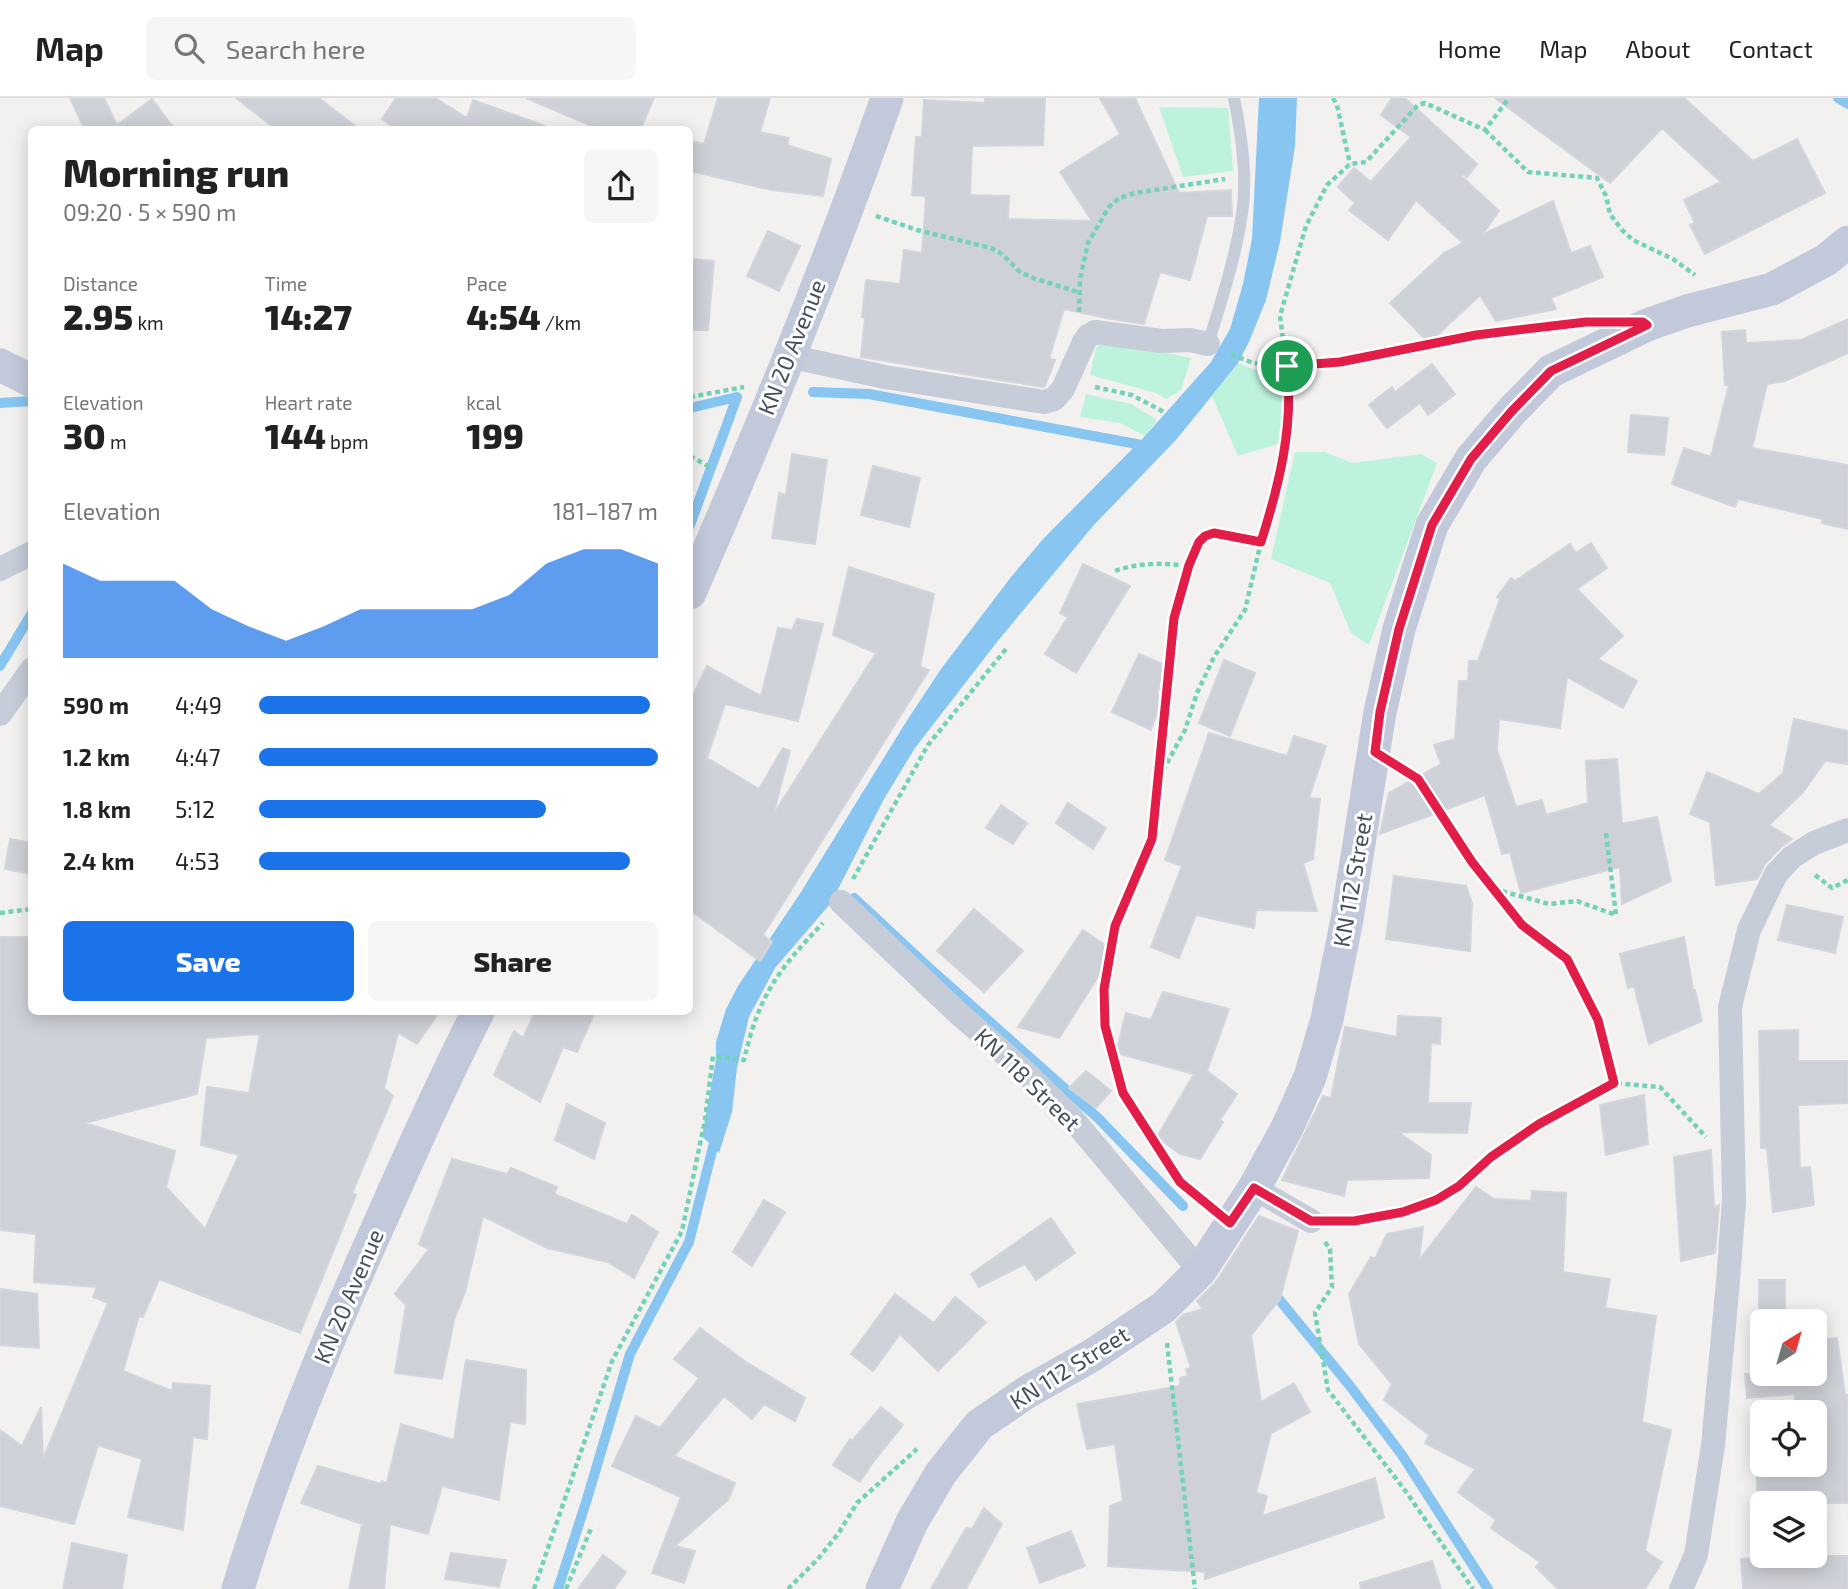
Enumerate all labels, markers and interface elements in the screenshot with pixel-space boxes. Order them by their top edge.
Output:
search box [146,17,636,80]
text: Map [35,28,104,68]
icon: search [170,29,208,67]
text: Search here [226,33,365,64]
text: Home [1438,34,1501,63]
text: Map [1539,34,1587,63]
text: About [1625,34,1691,63]
text: Contact [1729,34,1813,63]
text: Morning run [63,149,289,195]
button: share [584,149,658,223]
text: 09:20 · 5 × 590 m [63,198,236,226]
text: Distance [63,272,138,295]
text: Time [265,272,307,295]
text: Pace [466,272,507,295]
street label: KN 20 Avenue [751,275,831,419]
text: 2.95 [63,295,133,337]
text: 14:27 [265,295,352,337]
text: 4:54 [466,295,541,337]
text: km [133,311,164,334]
text: /km [541,311,581,334]
pin [1257,336,1317,396]
icon: arrive [1268,347,1306,385]
text: Elevation [63,391,144,414]
text: Heart rate [265,391,353,414]
text: kcal [466,391,501,414]
text: 30 [63,414,106,456]
text: 144 [265,414,326,456]
text: 199 [466,414,524,456]
text: m [106,430,127,453]
text: bpm [326,430,369,453]
text: Elevation [63,497,161,525]
text: 181–187 m [553,497,658,525]
text: 590 m [63,691,129,719]
text: 4:49 [175,691,222,719]
text: 1.2 km [63,743,130,771]
text: 4:47 [175,743,221,771]
text: 1.8 km [63,795,131,823]
text: 5:12 [175,795,215,823]
street label: KN 112 Street [1326,811,1378,949]
text: 2.4 km [63,847,135,875]
text: 4:53 [175,847,220,875]
button: Save [63,921,354,1001]
button: Share [368,921,658,1001]
street label: KN 118 Street [969,1022,1087,1137]
street label: KN 20 Avenue [307,1225,389,1367]
north arrow [1750,1309,1827,1386]
map controls [1750,1309,1827,1568]
street label: KN 112 Street [1004,1319,1134,1415]
button: locate [1750,1400,1827,1477]
button: layers [1750,1491,1827,1568]

